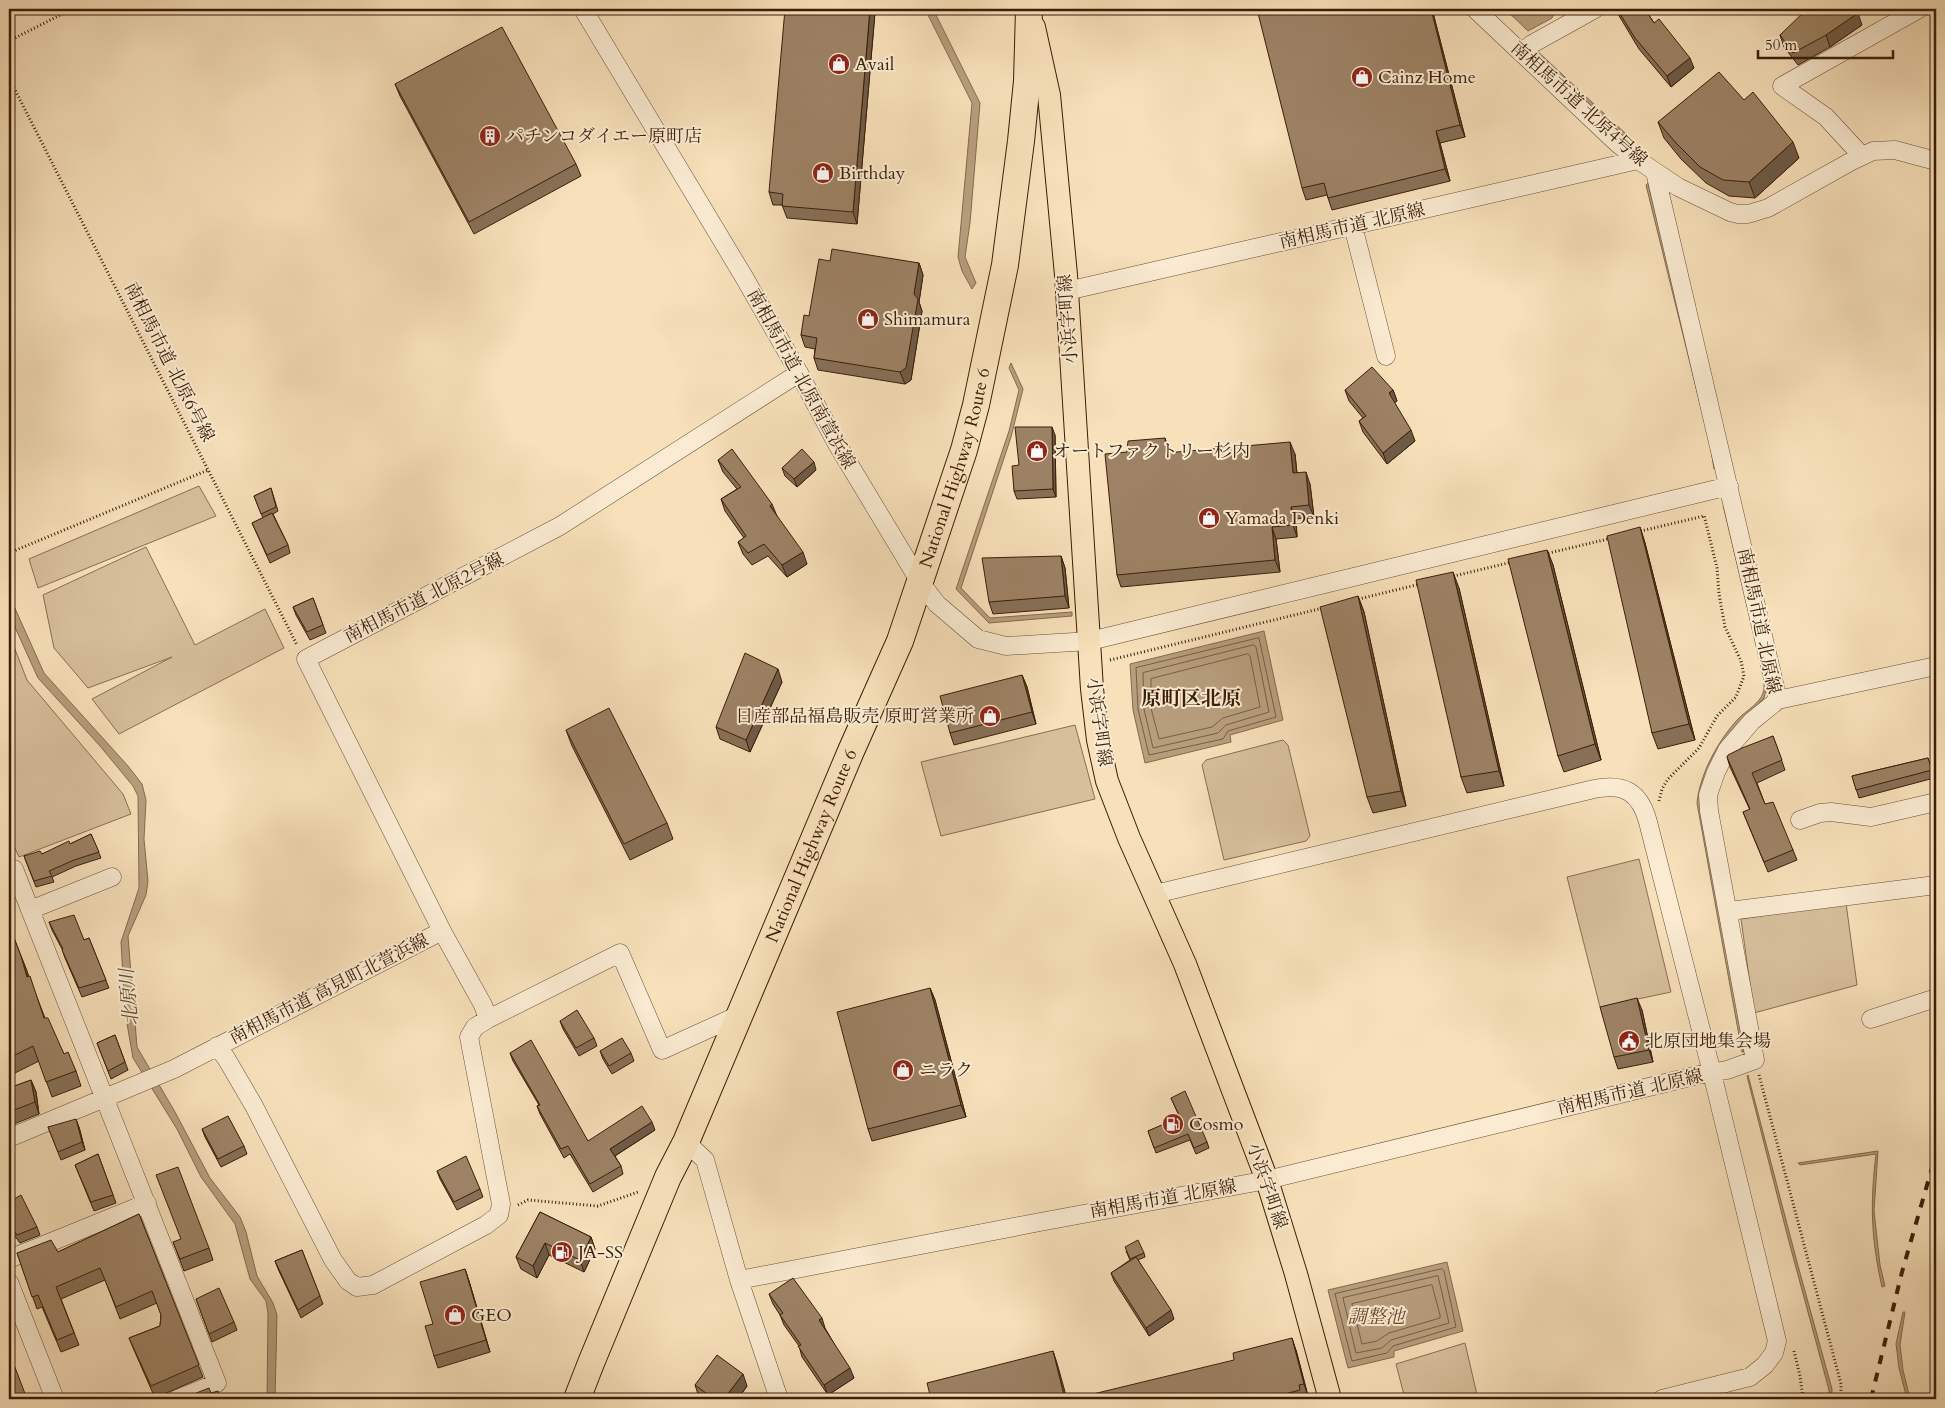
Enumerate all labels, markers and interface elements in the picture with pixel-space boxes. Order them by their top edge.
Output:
scale bar [1758,28,1892,60]
text: 50 m [1765,35,1797,55]
street label: 南相馬市道 北原4号線 [1505,36,1653,172]
shop icon: Avail [827,52,851,76]
place label: Avail [855,52,895,77]
shop icon: Cainz Home [1350,65,1374,89]
place label: Cainz Home [1378,65,1476,90]
building icon: パチンコダイエー原町店 [478,124,502,148]
place label: パチンコダイエー原町店 [506,124,702,149]
shop icon: Birthday [811,161,835,185]
place label: Birthday [839,161,906,186]
street label: 南相馬市道 北原線 [1277,197,1427,255]
street label: 小浜字町線 [1052,273,1084,365]
street label: 南相馬市道 北原6号線 [118,278,220,446]
street label: 南相馬市道 北原南萱浜線 [741,284,861,474]
shop icon: Shimamura [856,307,880,331]
place label: Shimamura [884,307,971,332]
street label: National Highway Route 6 [913,365,996,571]
shop icon: オートファクトリー杉内 [1025,439,1049,463]
place label: オートファクトリー杉内 [1053,439,1250,464]
shop icon: Yamada Denki [1197,506,1221,530]
place label: Yamada Denki [1225,506,1339,531]
street label: 南相馬市道 北原線 [1731,546,1787,696]
street label: 南相馬市道 北原2号線 [340,547,508,649]
street label: 小浜字町線 [1080,676,1118,768]
district label: 原町区北原 [1141,685,1241,712]
place label: 日産部品福島販売 原町営業所 [735,704,974,729]
shop icon: 日産部品福島販売 原町営業所 [978,704,1002,728]
street label: National Highway Route 6 [759,745,863,946]
street label: 南相馬市道 高見町北萱浜線 [225,928,433,1050]
water label: 北原川 [113,965,144,1027]
public building icon: 北原団地集会場 [1617,1029,1641,1053]
place label: 北原団地集会場 [1645,1029,1771,1054]
shop icon: ニラク [891,1058,915,1082]
place label: ニラク [919,1058,973,1083]
street label: 南相馬市道 北原線 [1555,1063,1705,1121]
fuel station icon: Cosmo [1161,1112,1185,1136]
place label: Cosmo [1189,1112,1244,1137]
street label: 小浜字町線 [1241,1139,1293,1233]
street label: 南相馬市道 北原線 [1088,1174,1238,1224]
fuel station icon: JA-SS [550,1240,574,1264]
place label: JA-SS [575,1240,623,1265]
shop icon: GEO [443,1303,467,1327]
place label: GEO [471,1303,512,1328]
water label: 調整池 [1347,1304,1406,1330]

